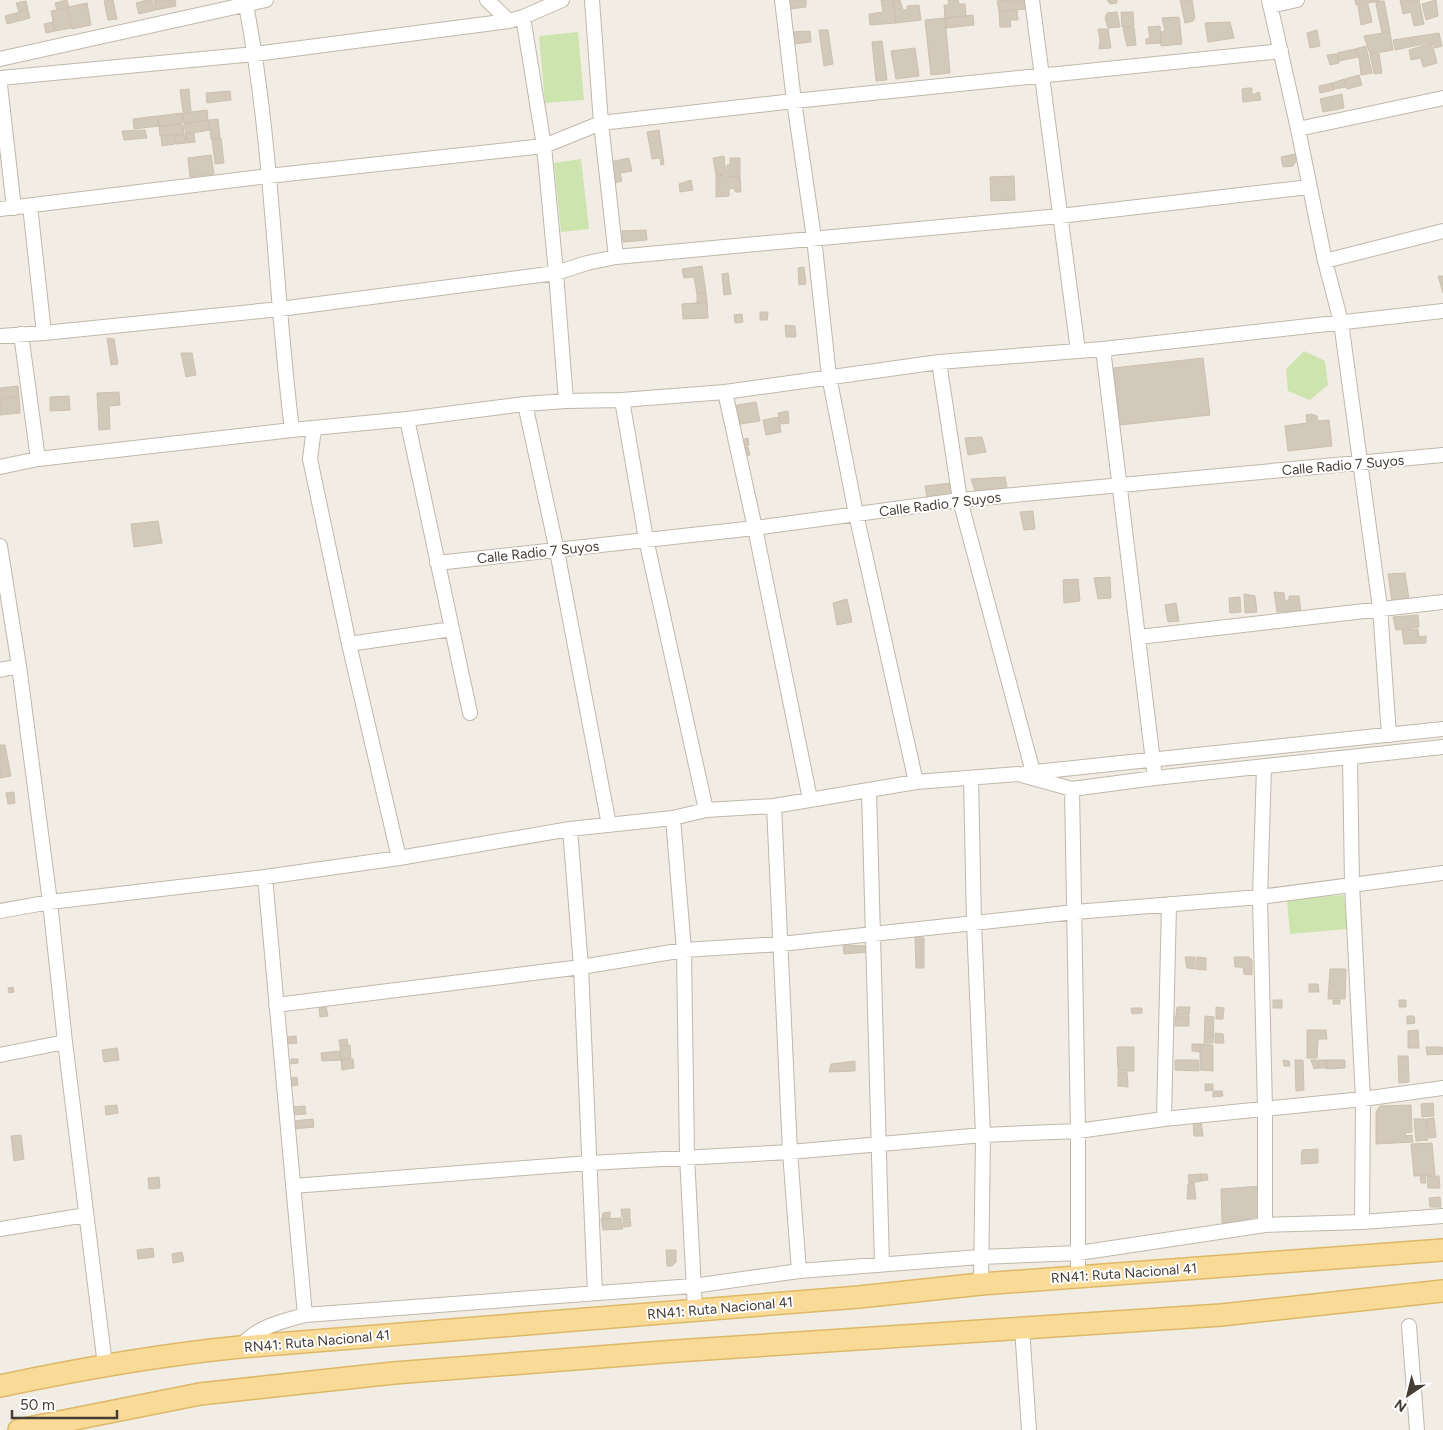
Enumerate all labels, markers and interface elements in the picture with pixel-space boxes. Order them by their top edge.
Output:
street label: Calle Radio 7 Suyos [1281,452,1405,479]
street label: Calle Radio 7 Suyos [878,489,1002,520]
street label: Calle Radio 7 Suyos [476,538,600,567]
street label: RN41: Ruta Nacional 41 [1050,1260,1198,1287]
street label: RN41: Ruta Nacional 41 [646,1294,794,1323]
street label: RN41: Ruta Nacional 41 [243,1327,391,1356]
north arrow [1383,1370,1433,1420]
scale bar [12,1388,118,1420]
text: N [1392,1395,1410,1415]
text: 50 m [20,1396,55,1414]

